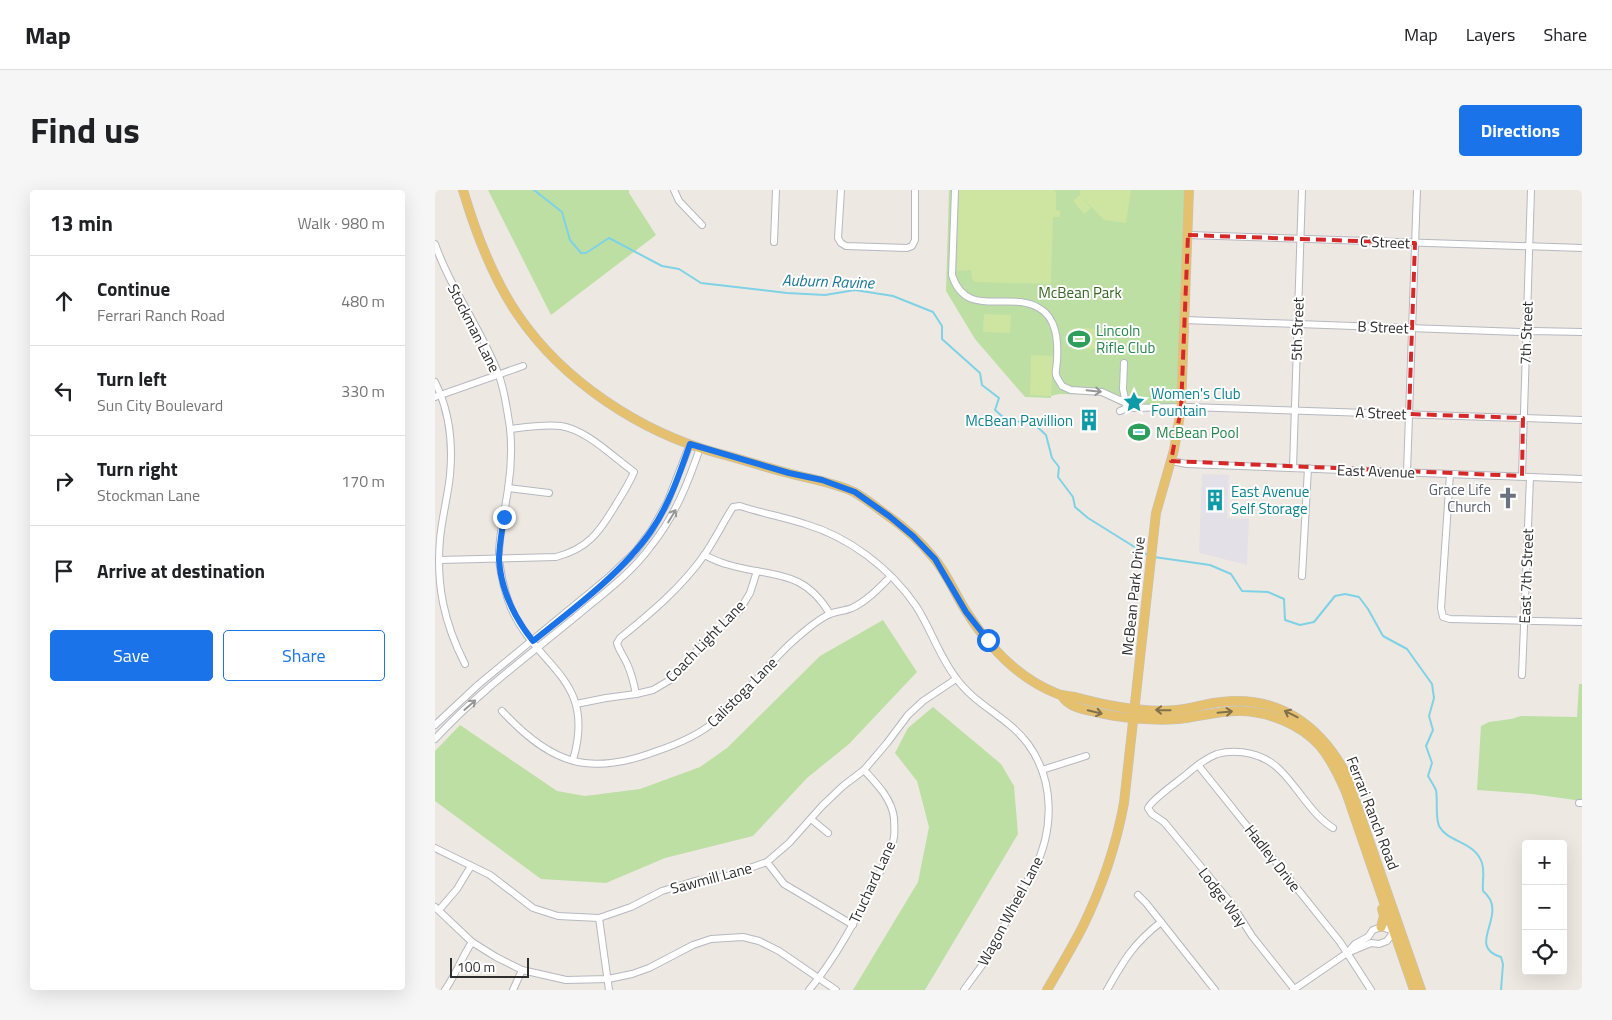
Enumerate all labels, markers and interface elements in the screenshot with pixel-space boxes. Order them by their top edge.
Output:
text: Map [25,17,71,53]
text: Map [1404,21,1438,48]
text: Layers [1466,21,1515,48]
text: Share [1543,21,1587,48]
text: Find us [30,103,140,157]
button: Directions [1459,105,1582,156]
text: 13 min [50,207,113,239]
text: Walk · 980 m [297,211,385,235]
street label: C Street [1360,230,1411,254]
water label: Auburn Ravine [782,267,876,295]
text: Continue [97,274,170,303]
street label: Stockman Lane [442,280,506,376]
park label: McBean Park [1038,281,1122,304]
icon: ahead [50,287,78,315]
text: 480 m [341,289,385,313]
street label: 5th Street [1284,296,1310,361]
street label: 7th Street [1513,300,1539,365]
text: Ferrari Ranch Road [97,303,225,327]
street label: B Street [1357,315,1410,339]
place label: Lincoln Rifle Club [1096,319,1155,359]
sports icon: Lincoln Rifle Club [1066,326,1092,352]
text: Turn left [97,364,167,393]
icon: left [50,377,78,405]
text: 330 m [341,379,385,403]
place label: Women's Club Fountain [1151,382,1241,422]
one-way arrow [1086,387,1102,396]
place icon: Women's Club Fountain [1121,389,1147,415]
text: Sun City Boulevard [97,393,223,417]
street label: A Street [1355,401,1408,425]
building icon: McBean Pavillion [1076,407,1102,433]
place label: McBean Pavillion [965,409,1073,432]
sports icon: McBean Pool [1126,419,1152,445]
place label: McBean Pool [1156,421,1239,444]
text: Turn right [97,454,178,483]
street label: East Avenue [1336,458,1416,484]
icon: right [50,467,78,495]
text: 170 m [341,469,385,493]
place label: Grace Life Church [1429,478,1491,518]
place label: East Avenue Self Storage [1231,480,1309,520]
text: Stockman Lane [97,483,200,507]
church icon: Grace Life Church [1495,485,1521,511]
building icon: East Avenue Self Storage [1202,487,1228,513]
route end [493,506,516,529]
one-way arrow [667,509,677,523]
street label: East 7th Street [1513,527,1539,624]
street label: McBean Park Drive [1115,535,1151,657]
text: Arrive at destination [97,556,265,585]
icon: arrive [50,557,78,585]
street label: Coach Light Lane [660,595,750,687]
route start [977,629,1000,652]
button: Save [50,630,213,681]
button: Share [223,630,385,681]
street label: Calistoga Lane [702,652,782,732]
one-way arrow [463,699,476,710]
one-way arrow [1155,705,1171,715]
one-way arrow [1217,707,1233,717]
one-way arrow [1087,708,1103,717]
one-way arrow [1284,709,1299,719]
street label: Ferrari Ranch Road [1341,753,1405,873]
street label: Hadley Drive [1239,819,1307,897]
street label: Truchard Lane [843,837,901,927]
map controls [1522,840,1567,975]
button: + [1522,840,1567,885]
street label: Wagon Wheel Lane [971,852,1049,970]
street label: Sawmill Lane [668,856,754,900]
street label: Lodge Way [1193,862,1253,932]
button: − [1522,885,1567,930]
button: locate [1522,930,1567,975]
scale bar [450,955,529,978]
text: 100 m [457,956,495,977]

